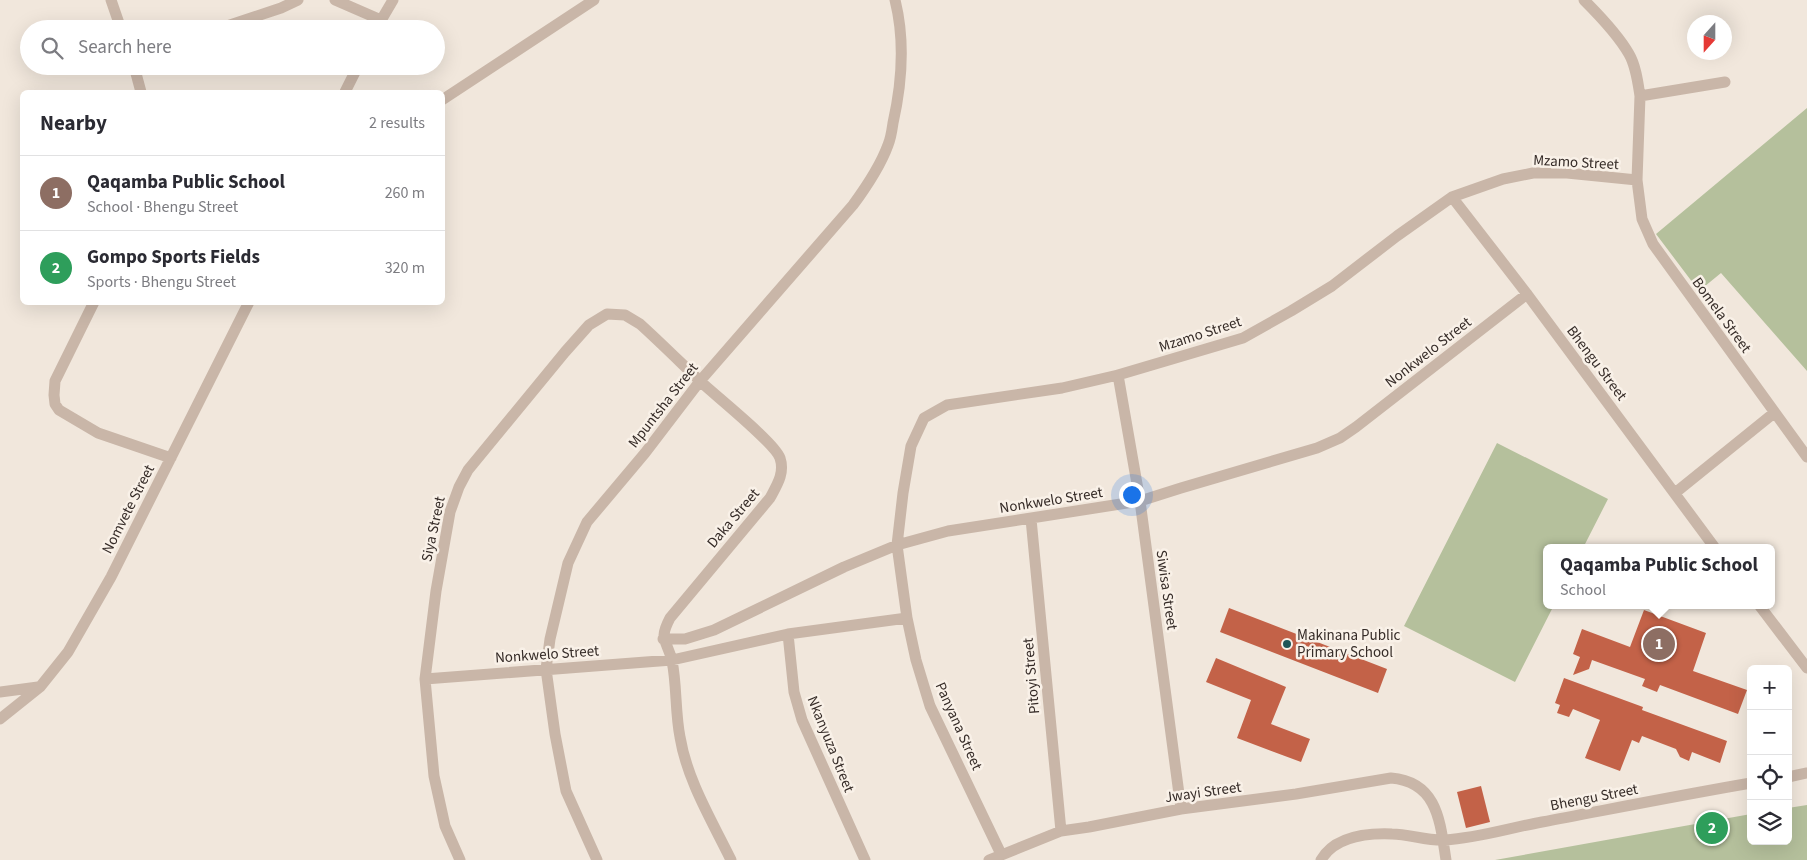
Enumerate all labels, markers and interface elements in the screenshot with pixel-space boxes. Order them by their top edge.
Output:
north arrow [1687,15,1732,60]
search box [20,20,445,75]
icon: search [38,34,66,62]
text: Search here [78,34,172,61]
text: Nearby [40,108,107,138]
text: 2 results [369,112,425,134]
street label: Mzamo Street [1533,150,1619,175]
text: Qaqamba Public School [87,169,285,196]
text: 1 [52,182,60,204]
text: 260 m [385,182,425,204]
text: School · Bhengu Street [87,196,238,218]
text: Gompo Sports Fields [87,244,260,271]
text: 2 [52,257,60,279]
text: 320 m [385,257,425,279]
text: Sports · Bhengu Street [87,271,236,293]
street label: Bomela Street [1687,273,1756,357]
street label: Mzamo Street [1156,311,1244,358]
street label: Nonkwelo Street [1381,312,1476,393]
street label: Bhengu Street [1561,321,1632,405]
street label: Mpuntsha Street [623,358,703,452]
street label: Nomvete Street [97,461,160,557]
street label: Nonkwelo Street [998,482,1104,519]
your location [1119,482,1145,508]
street label: Daka Street [702,484,765,553]
street label: Siya Street [416,494,451,564]
popup [1543,544,1775,609]
street label: Siwisa Street [1150,549,1183,631]
text: Qaqamba Public School [1560,552,1758,579]
text: School [1560,579,1606,601]
place label: Makinana Public Primary School [1297,625,1401,663]
pin: 1 [1643,625,1675,663]
street label: Pitoyi Street [1018,637,1045,715]
marker: Makinana Public Primary School [1281,638,1293,650]
street label: Nonkwelo Street [494,640,600,669]
map controls [1747,665,1792,845]
button: + [1747,665,1792,710]
street label: Panyana Street [930,679,987,774]
street label: Nkanyuza Street [802,693,859,795]
button: − [1747,710,1792,755]
button: locate [1747,755,1792,800]
street label: Jwayi Street [1164,777,1242,808]
street label: Bhengu Street [1548,779,1640,816]
button: layers [1747,800,1792,845]
pin: 2 [1696,809,1728,847]

